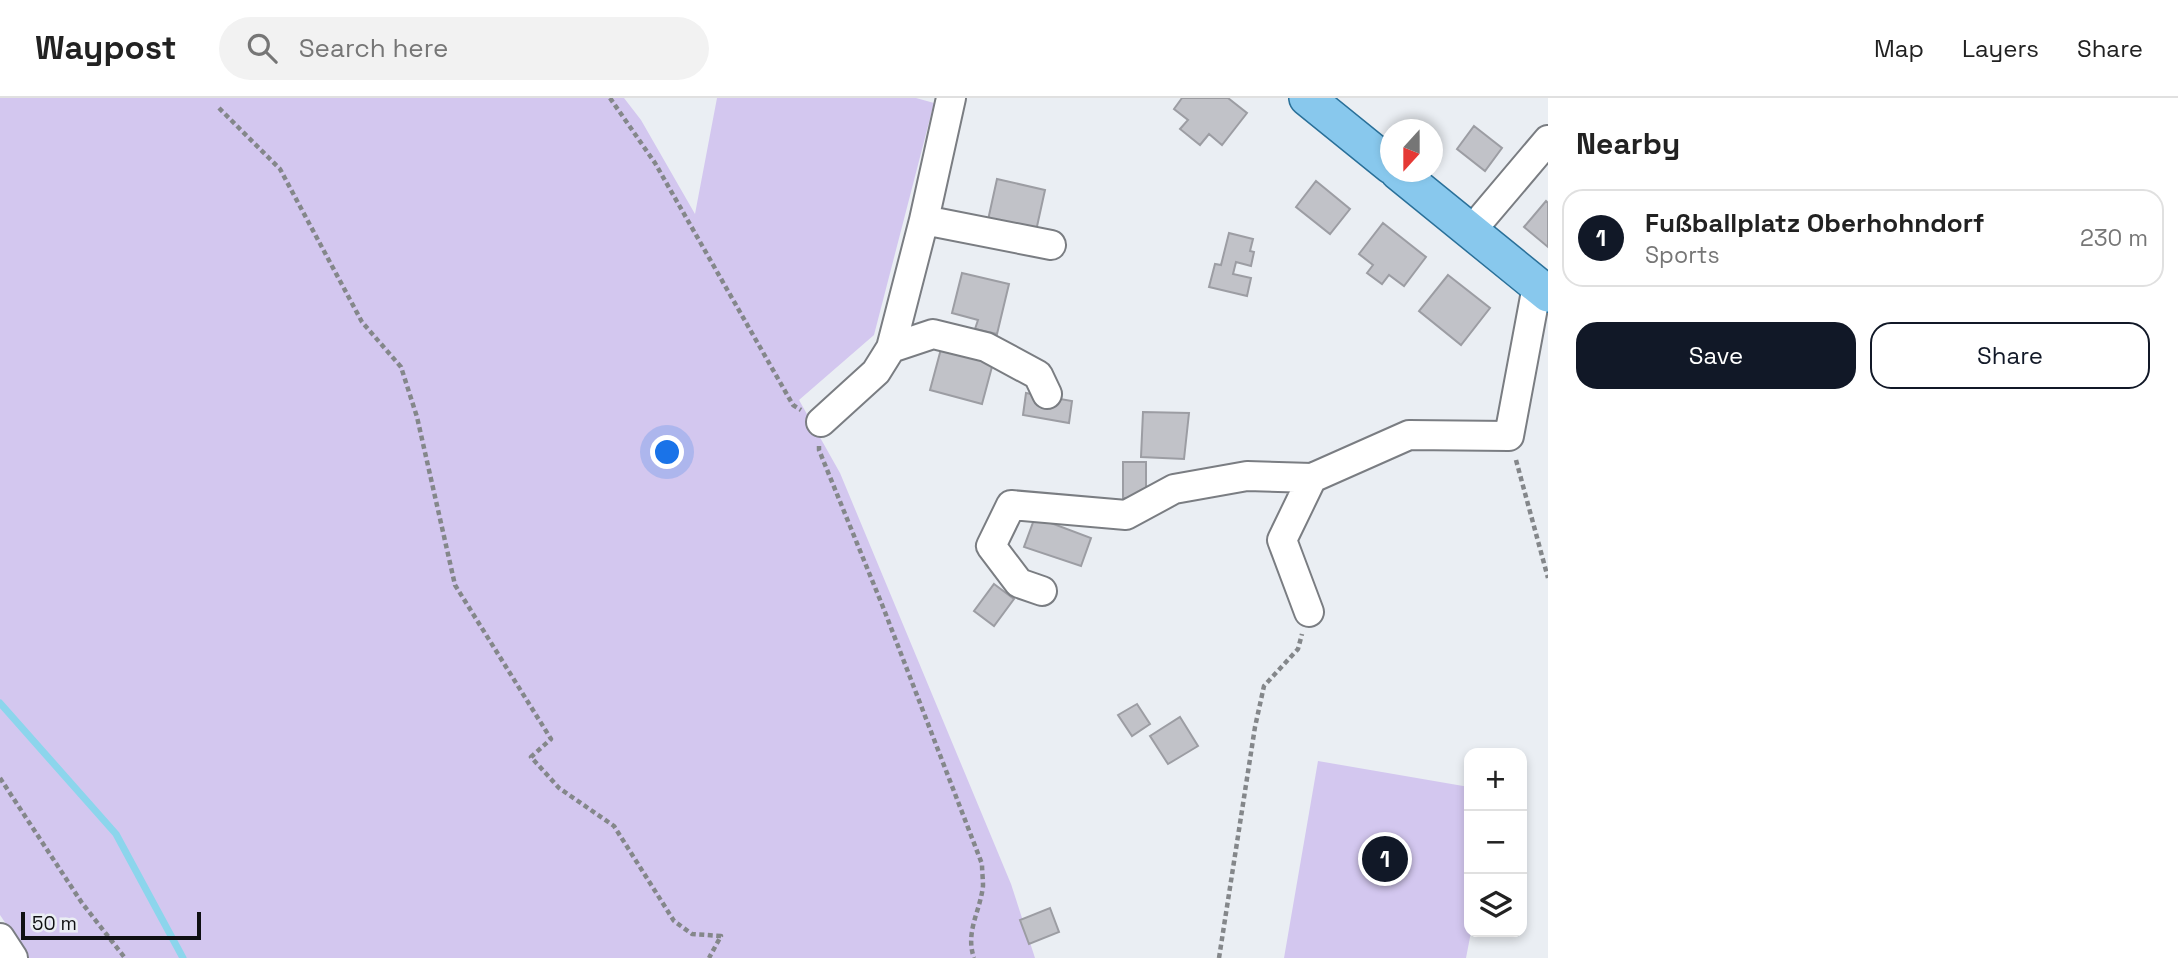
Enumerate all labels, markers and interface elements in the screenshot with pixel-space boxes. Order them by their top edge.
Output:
search box [219,17,709,80]
text: Waypost [35,27,177,69]
icon: search [243,29,281,67]
text: Search here [299,31,448,65]
text: Map [1874,33,1924,64]
text: Layers [1962,33,2039,64]
text: Share [2077,33,2143,64]
north arrow [1380,119,1443,182]
text: Nearby [1576,124,1680,163]
text: Fußballplatz Oberhohndorf [1645,206,1984,240]
text: 1 [1596,223,1606,253]
text: 230 m [2080,223,2148,253]
text: Sports [1645,240,1720,270]
button: Save [1576,322,1856,389]
button: Share [1870,322,2150,389]
your location [650,435,684,469]
map controls [1464,748,1527,937]
button: + [1464,748,1527,811]
button: − [1464,811,1527,874]
pin: 1 [1362,833,1408,885]
button: layers [1464,874,1527,937]
scale bar [21,909,201,941]
text: 50 m [32,911,77,936]

